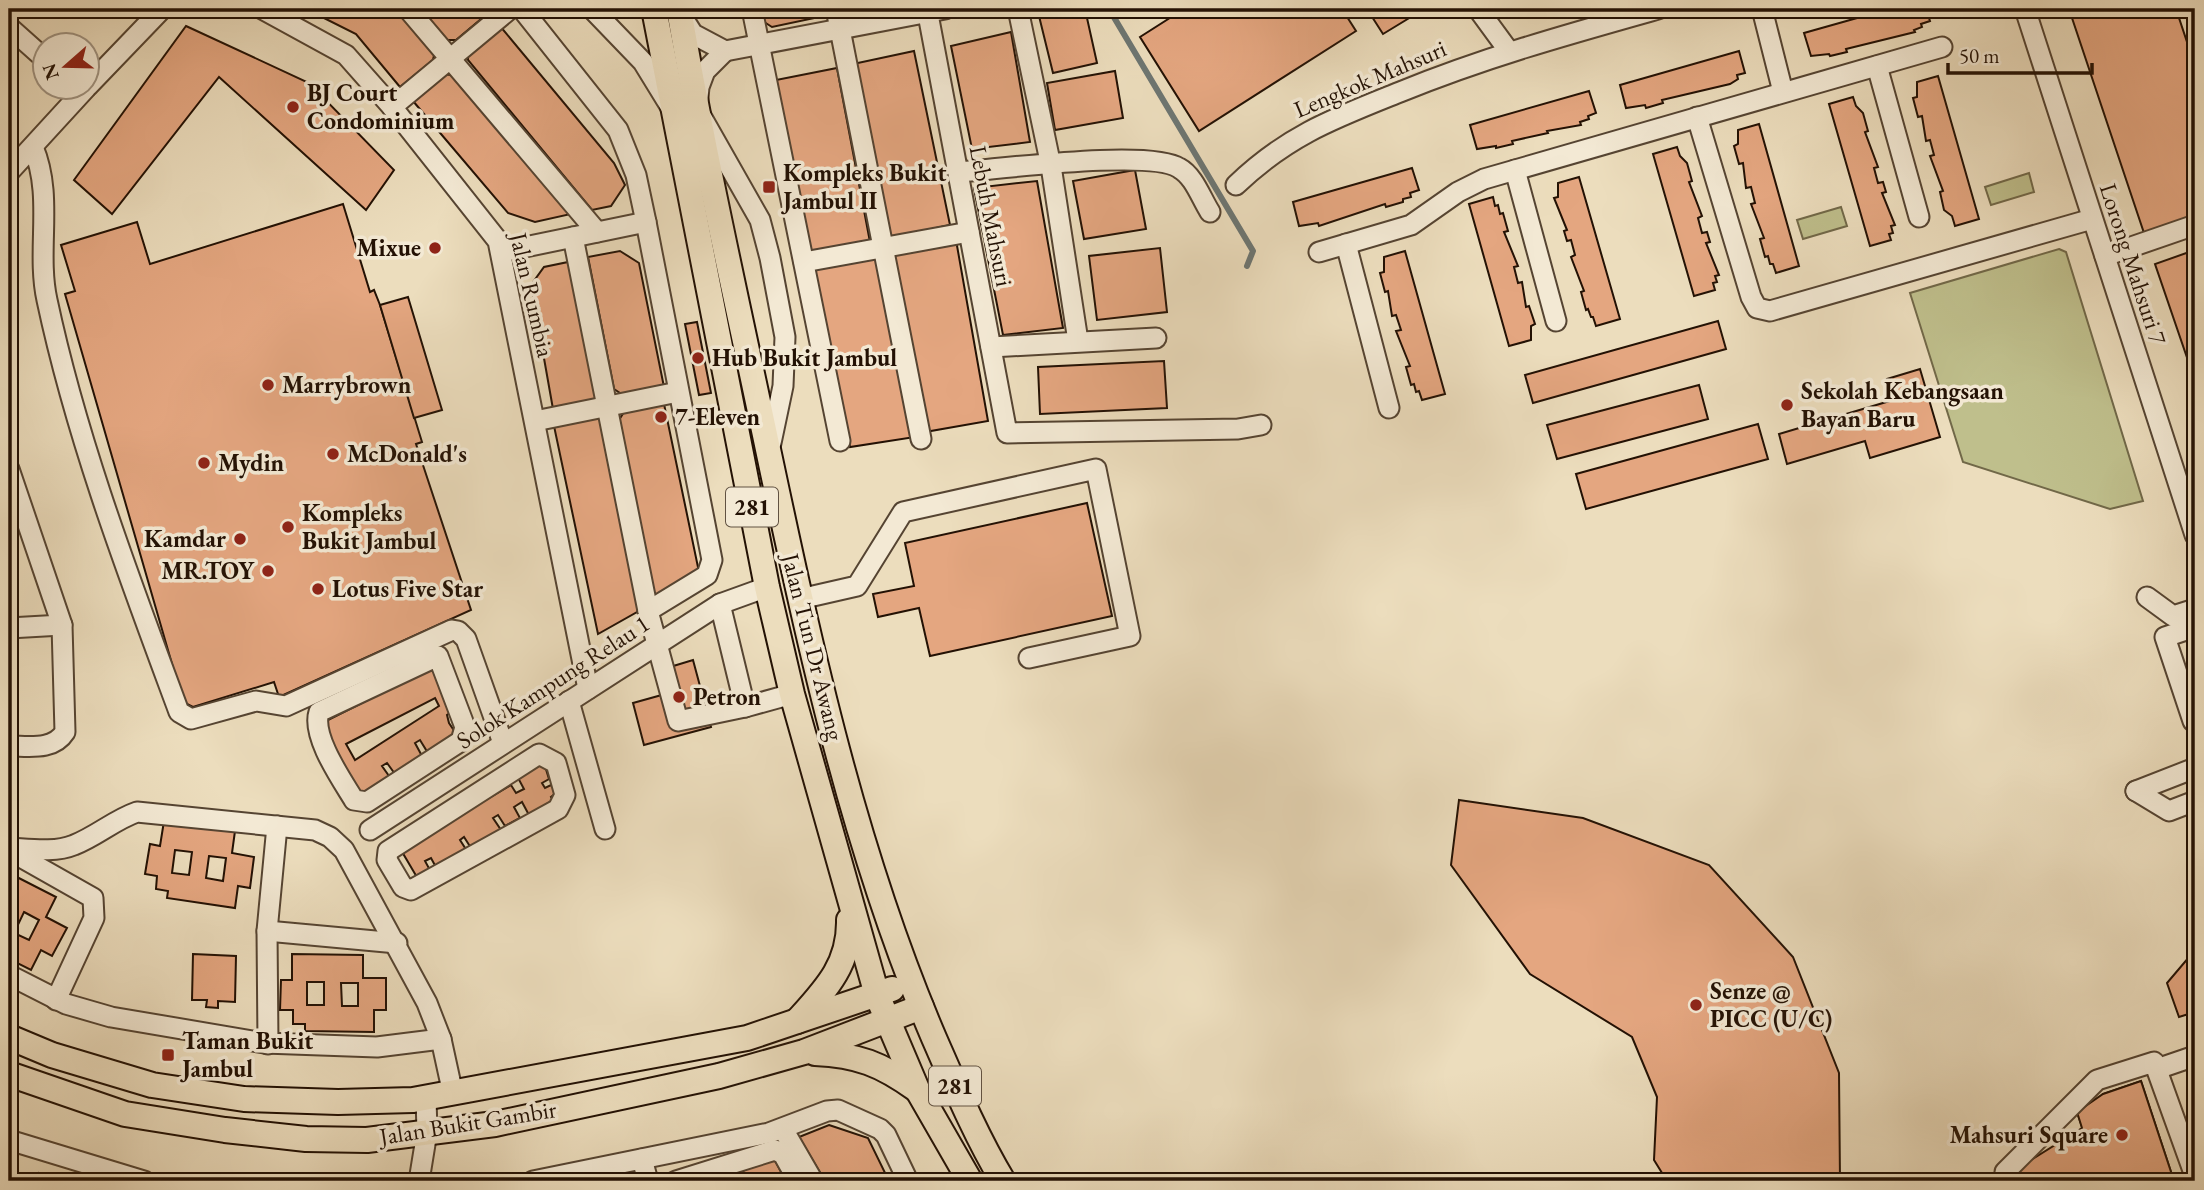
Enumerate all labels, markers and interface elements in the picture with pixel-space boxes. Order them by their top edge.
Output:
north arrow [32,32,102,102]
street label: Lengkok Mahsuri [1289,32,1451,125]
scale bar [1948,32,2092,76]
text: 50 m [1959,42,2000,69]
text: N [36,60,65,83]
place label: BJ Court Condominium [307,77,454,136]
marker: BJ Court Condominium [285,99,301,115]
street label: Lebuh Mahsuri [963,143,1020,289]
place label: Kompleks Bukit Jambul II [781,157,946,216]
marker: Kompleks Bukit Jambul II [761,179,777,195]
street label: Lorong Mahsuri 7 [2093,179,2174,349]
street label: Jalan Rumbia [503,228,562,361]
place label: Mixue [357,232,421,263]
marker: Mixue [427,240,443,256]
place label: Hub Bukit Jambul [712,342,897,373]
marker: Hub Bukit Jambul [690,350,706,366]
place label: Marrybrown [282,369,412,401]
place label: Sekolah Kebangsaan Bayan Baru [1801,375,2004,435]
marker: Marrybrown [260,377,276,393]
marker: Sekolah Kebangsaan Bayan Baru [1779,397,1795,413]
place label: 7-Eleven [675,401,760,432]
marker: 7-Eleven [653,409,669,425]
place label: McDonald's [347,438,467,469]
marker: McDonald's [325,446,341,462]
place label: Mydin [218,447,285,479]
marker: Mydin [196,455,212,471]
road number: 281 [726,488,778,526]
place label: Kompleks Bukit Jambul [302,497,436,556]
marker: Kompleks Bukit Jambul [280,519,296,535]
place label: Kamdar [144,523,226,554]
marker: Kamdar [232,531,248,547]
street label: Jalan Tun Dr Awang [775,548,852,744]
place label: MR.TOY [161,555,255,586]
marker: MR.TOY [260,563,276,579]
place label: Lotus Five Star [332,573,483,604]
marker: Lotus Five Star [310,581,326,597]
street label: Solok Kampung Relau 1 [450,607,655,756]
place label: Petron [693,681,762,712]
marker: Petron [671,689,687,705]
place label: Senze @ PICC (U/C) [1710,975,1832,1034]
marker: Senze @ PICC (U/C) [1688,997,1704,1013]
place label: Taman Bukit Jambul [180,1025,313,1084]
marker: Taman Bukit Jambul [160,1047,176,1063]
road number: 281 [929,1066,981,1106]
street label: Jalan Bukit Gambir [375,1093,559,1152]
place label: Mahsuri Square [1950,1119,2108,1151]
marker: Mahsuri Square [2114,1127,2130,1143]

